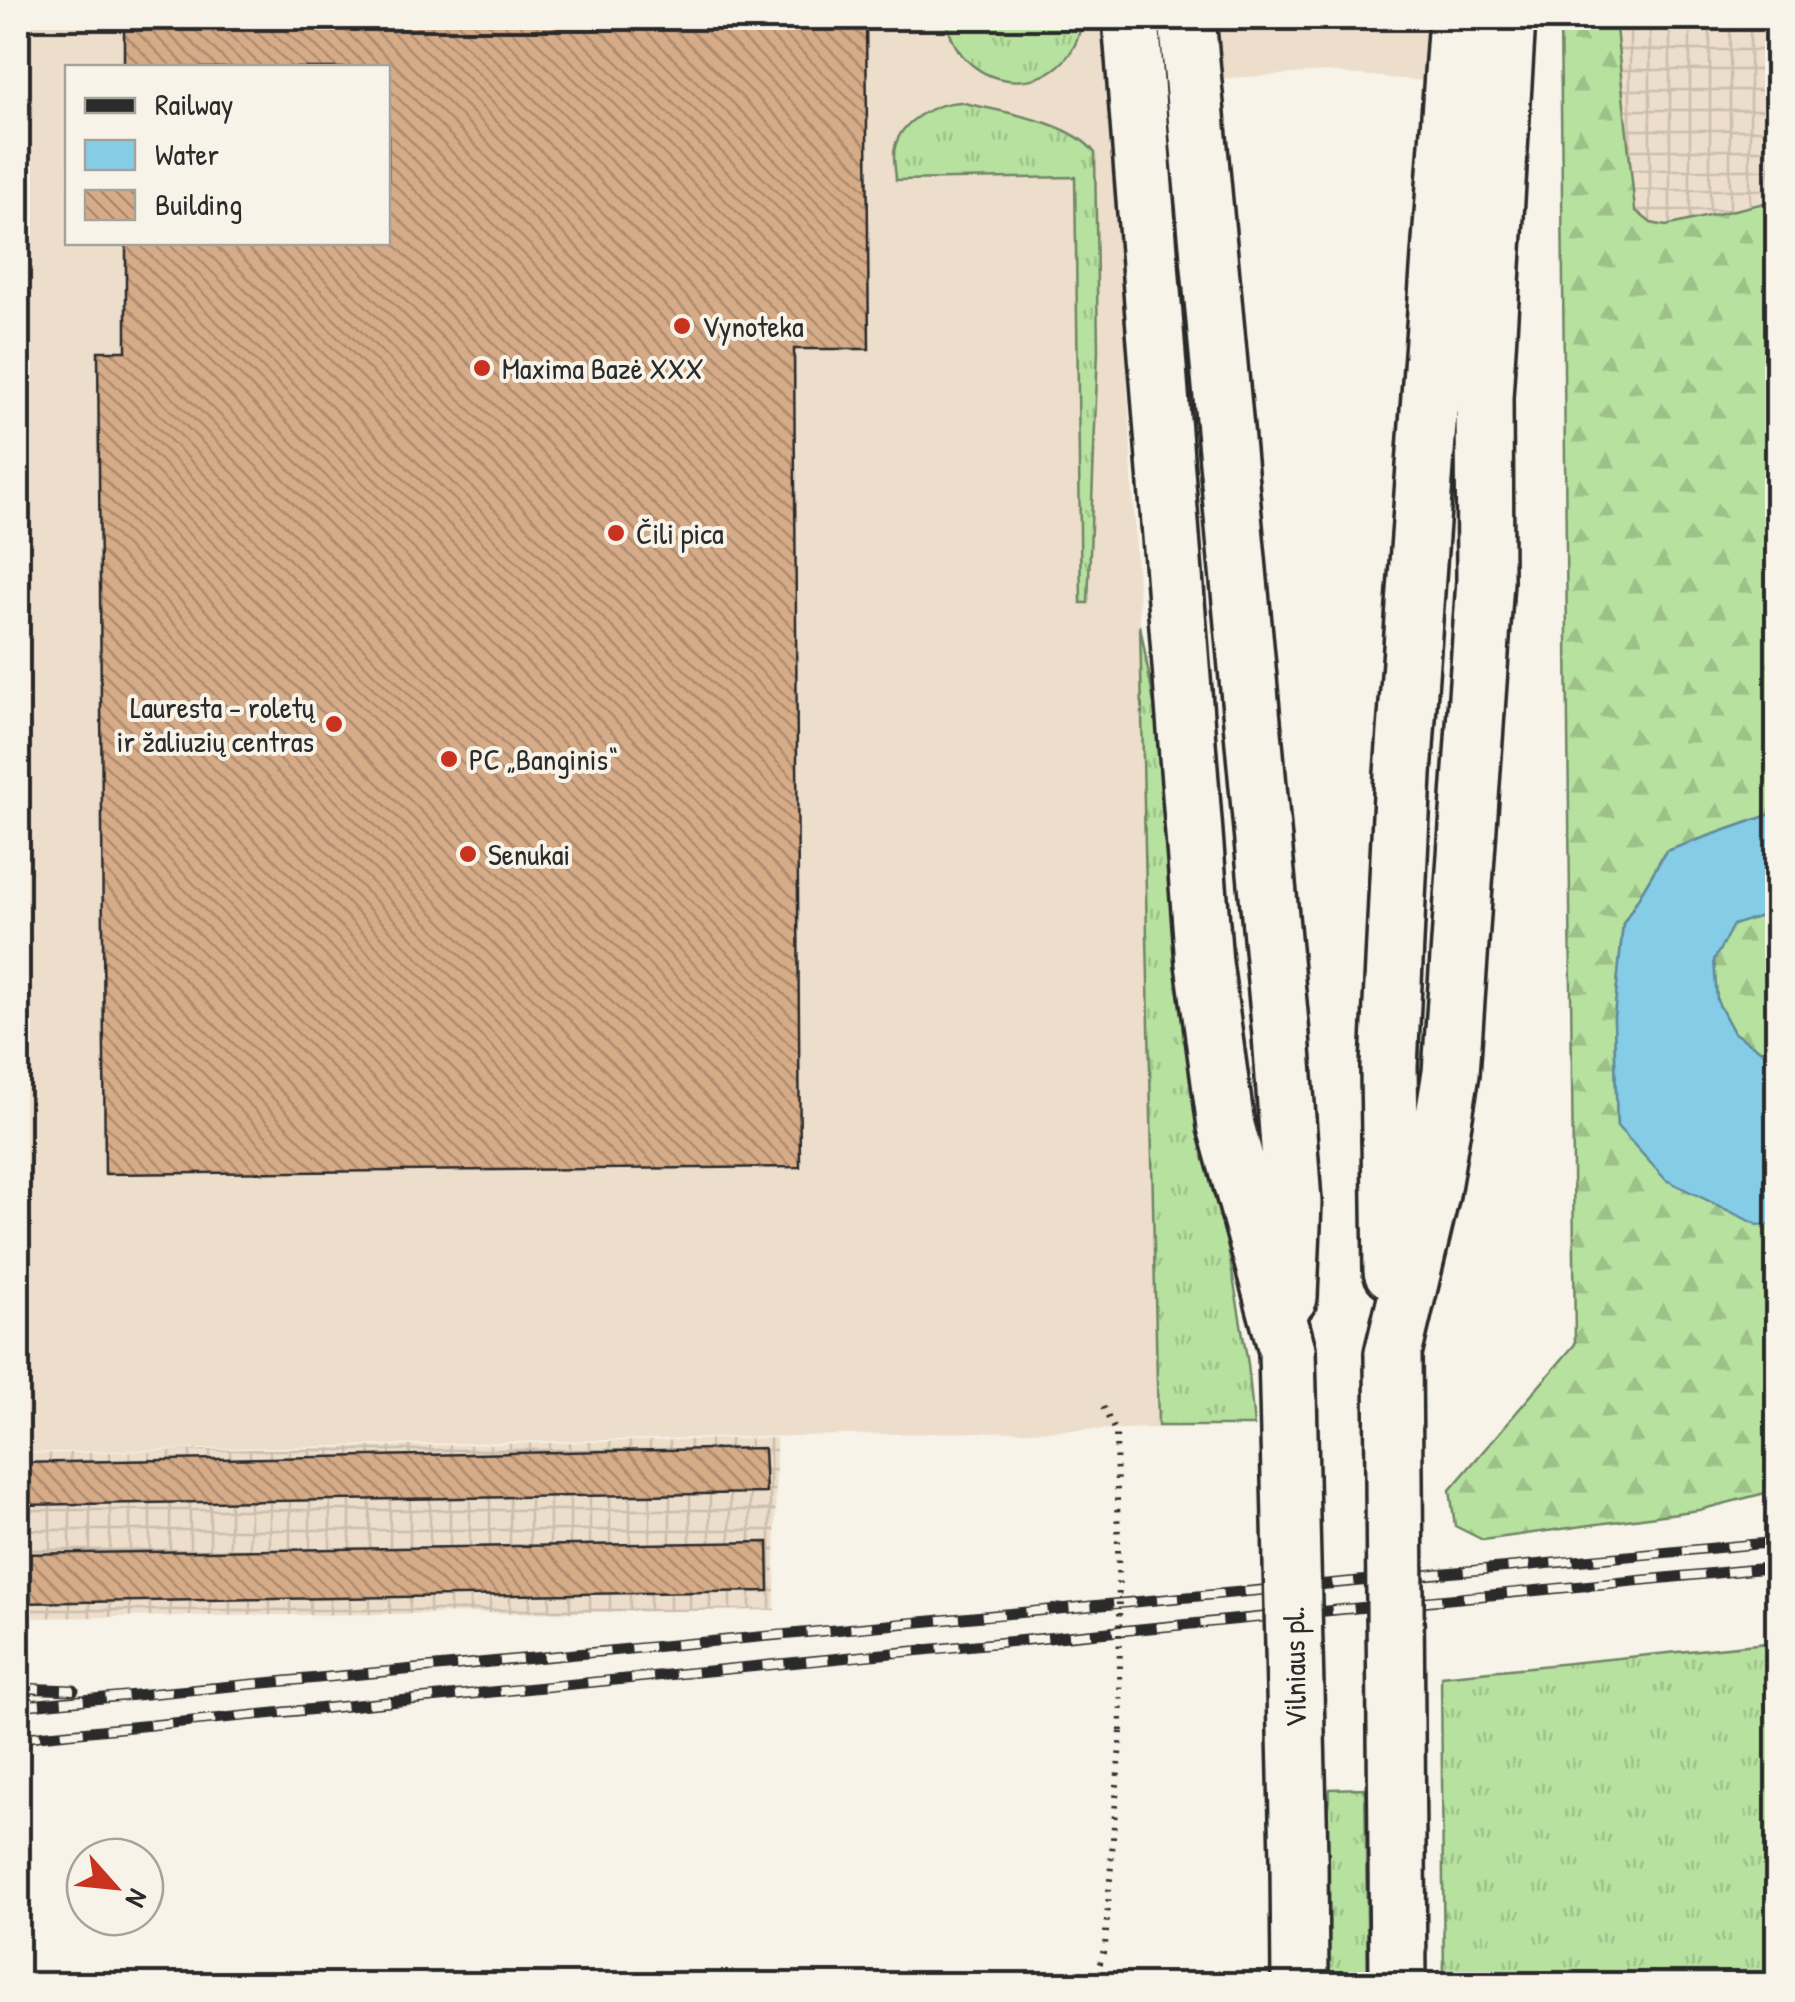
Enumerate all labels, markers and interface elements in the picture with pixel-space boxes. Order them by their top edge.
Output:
legend [65,65,390,245]
text: Railway [155,84,233,124]
text: Water [155,134,219,174]
text: Building [155,184,242,224]
place label: Vynoteka [702,306,804,346]
marker: Vynoteka [671,315,693,337]
place label: Maxima Bazė XXX [502,348,704,388]
marker: Maxima Bazė XXX [471,357,493,379]
place label: Čili pica [636,513,724,553]
marker: Čili pica [605,522,627,544]
place label: Lauresta - roletų ir žaliuzių centras [117,687,316,761]
marker: Lauresta - roletų ir žaliuzių centras [323,713,345,735]
place label: PC „Banginis“ [469,739,618,779]
marker: PC „Banginis“ [438,748,460,770]
place label: Senukai [488,834,570,874]
marker: Senukai [457,843,479,865]
street label: Vilniaus pl. [1273,1606,1315,1728]
north arrow [65,1837,165,1937]
text: N [117,1883,158,1914]

